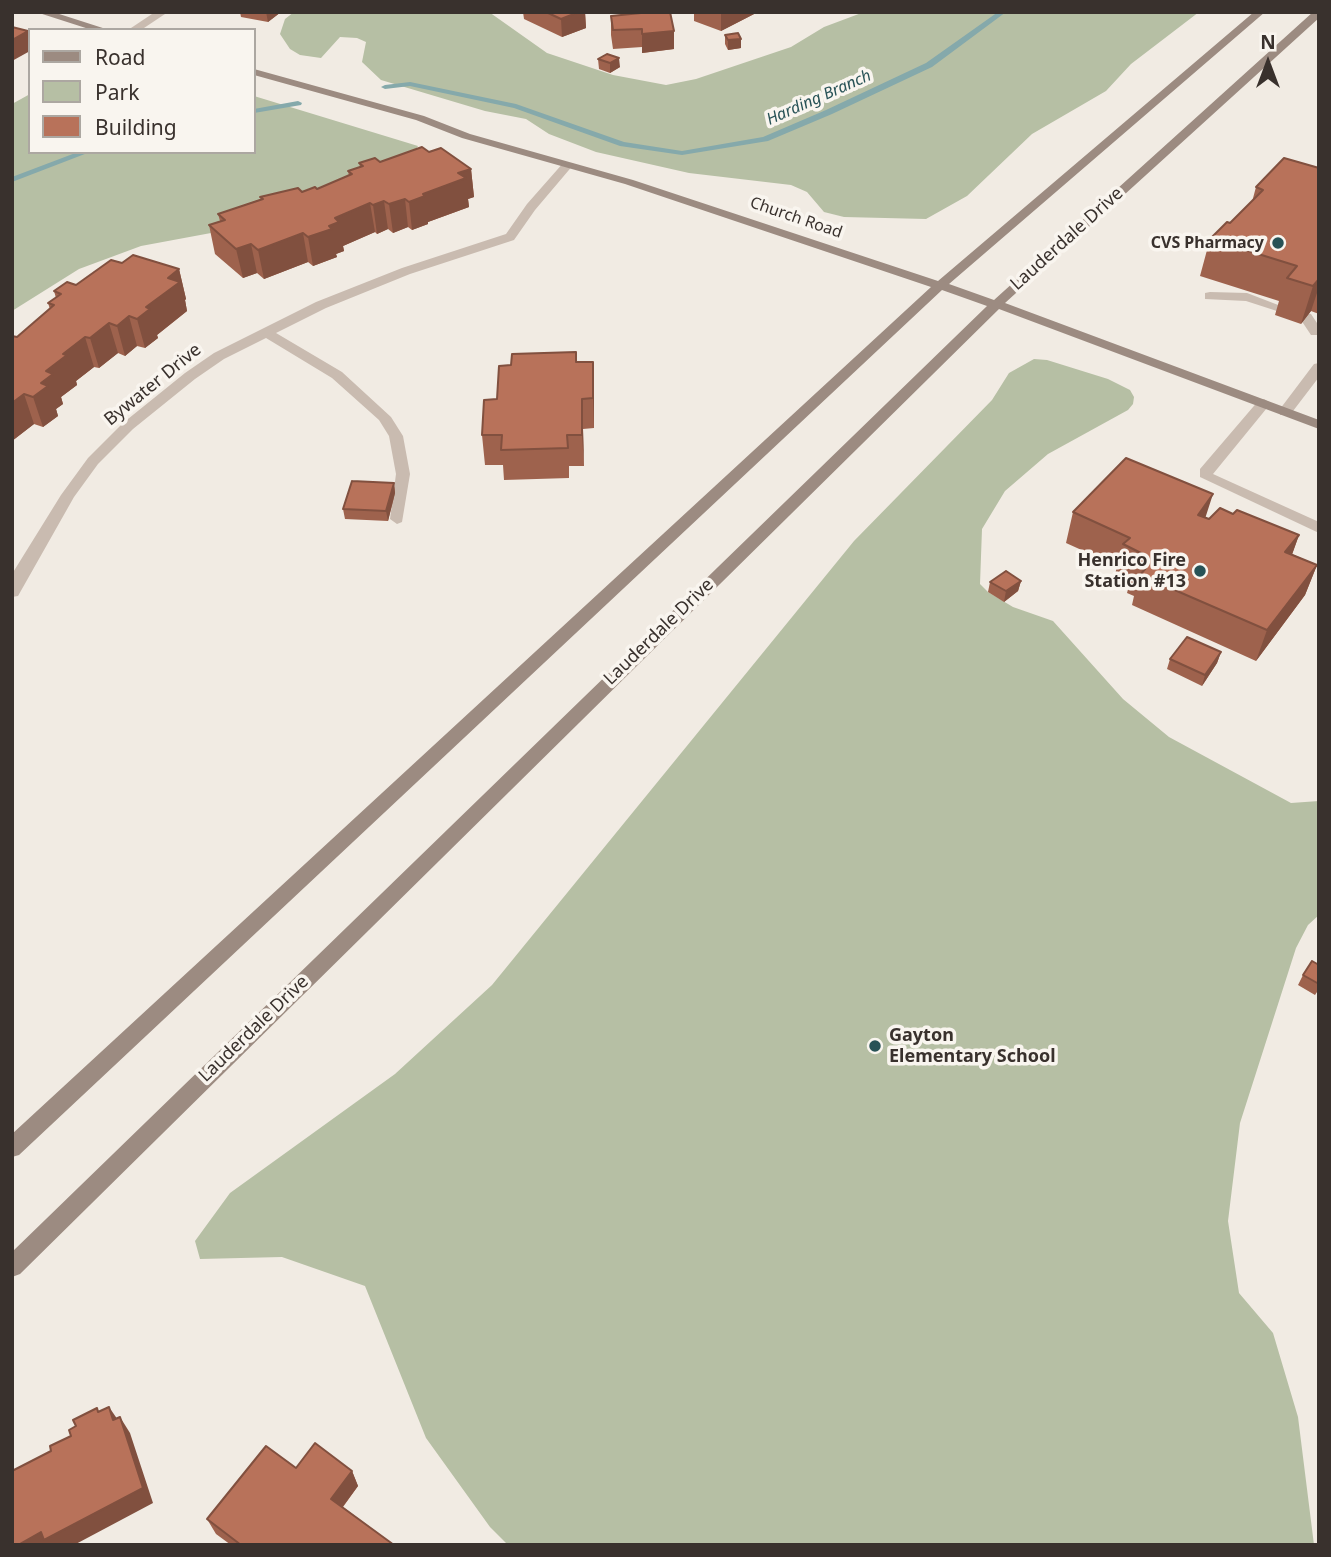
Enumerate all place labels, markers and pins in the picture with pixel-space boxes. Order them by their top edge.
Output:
place label: CVS Pharmacy [1151,233,1264,253]
marker: CVS Pharmacy [1270,235,1286,251]
place label: Henrico Fire Station #13 [1077,550,1186,592]
marker: Henrico Fire Station #13 [1192,563,1208,579]
place label: Gayton Elementary School [889,1025,1056,1068]
marker: Gayton Elementary School [867,1038,883,1054]

